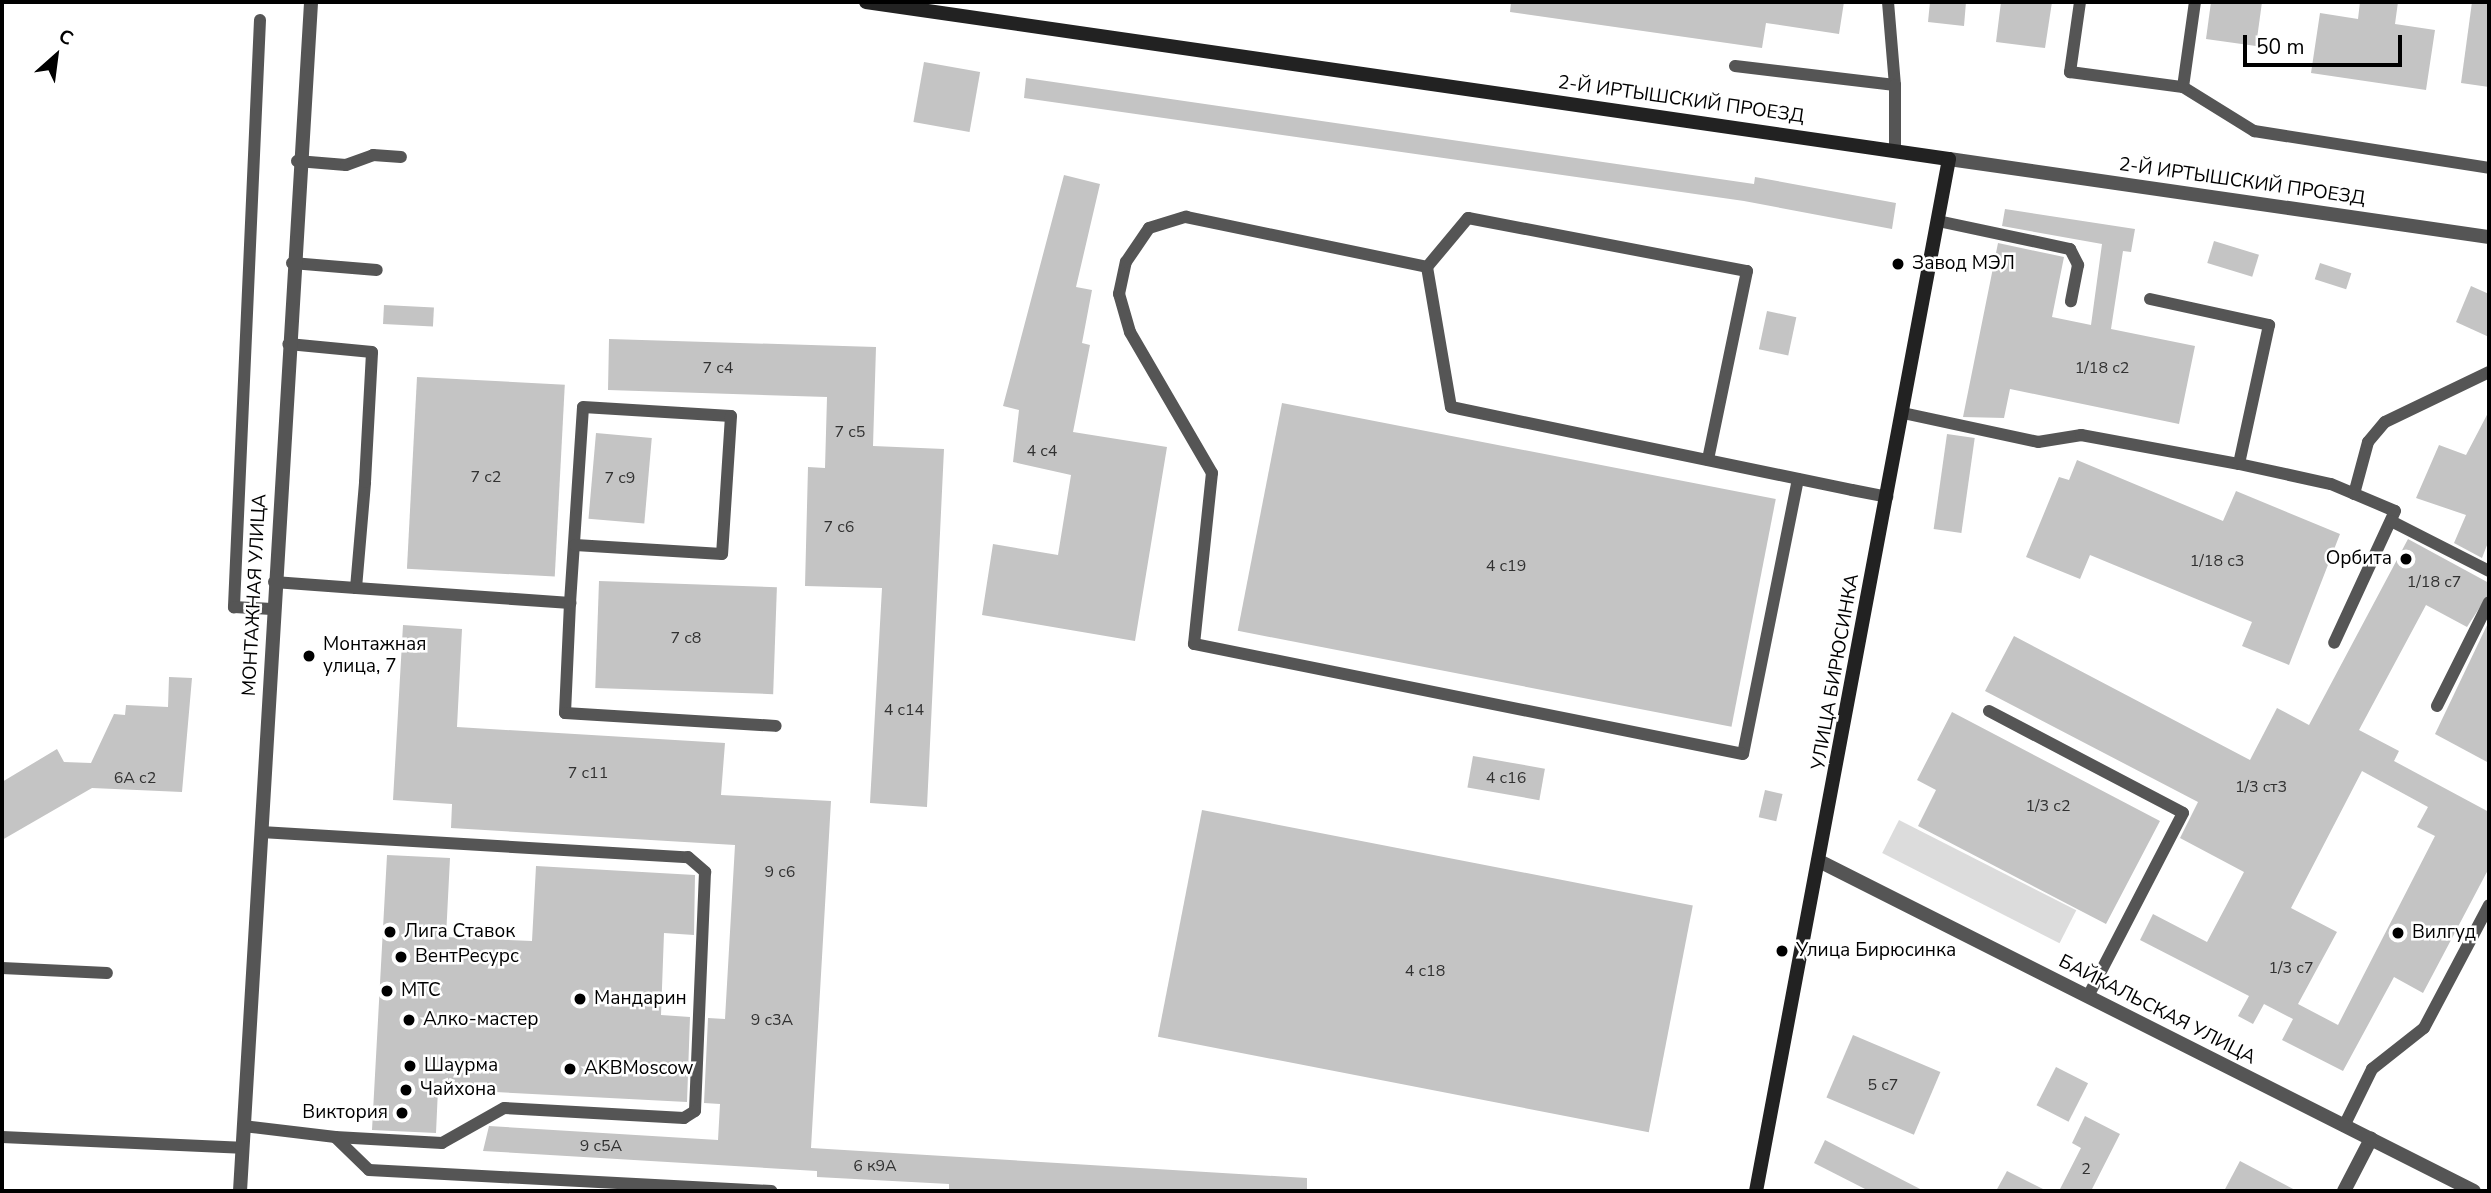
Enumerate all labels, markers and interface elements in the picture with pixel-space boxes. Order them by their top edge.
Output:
north arrow [21,21,91,91]
scale bar [2246,21,2405,65]
text: С [54,23,78,52]
text: 50 m [2256,33,2305,61]
street label: 2-Й ИРТЫШСКИЙ ПРОЕЗД [1556,71,1806,129]
street label: 2-Й ИРТЫШСКИЙ ПРОЕЗД [2117,153,2367,211]
place label: Завод МЭЛ [1912,253,2015,275]
marker: Завод МЭЛ [1890,256,1906,272]
house number: 7 с4 [703,358,733,378]
house number: 1/18 с2 [2075,358,2129,378]
house number: 7 с5 [835,422,865,442]
house number: 4 с4 [1027,441,1057,461]
house number: 7 с2 [471,467,501,487]
house number: 7 с9 [605,468,635,488]
street label: МОНТАЖНАЯ УЛИЦА [238,493,272,697]
house number: 7 с6 [824,517,854,537]
place label: Орбита [2326,548,2392,570]
house number: 1/18 с3 [2190,551,2244,571]
marker: Орбита [2398,551,2414,567]
house number: 4 с19 [1486,556,1526,576]
street label: УЛИЦА БИРЮСИНКА [1807,572,1865,772]
house number: 1/18 с7 [2407,572,2461,592]
house number: 7 с8 [671,628,701,648]
place label: Монтажная улица, 7 [323,634,426,678]
marker: Монтажная улица, 7 [301,648,317,664]
house number: 4 c14 [884,700,924,720]
house number: 7 с11 [568,763,608,783]
house number: 6А с2 [114,768,156,788]
house number: 4 с16 [1486,768,1526,788]
house number: 1/3 ст3 [2235,777,2287,797]
house number: 1/3 с2 [2025,796,2071,816]
house number: 9 с6 [765,862,795,882]
place label: Лига Ставок [404,921,515,943]
place label: Вилгуд [2412,922,2476,944]
marker: Лига Ставок [382,924,398,940]
marker: Вилгуд [2390,925,2406,941]
place label: Улица Бирюсинка [1796,940,1956,962]
marker: Улица Бирюсинка [1774,943,1790,959]
place label: ВентРесурс [415,946,519,968]
marker: ВентРесурс [393,949,409,965]
street label: БАЙКАЛЬСКАЯ УЛИЦА [2055,950,2259,1070]
house number: 1/3 с7 [2268,958,2314,978]
house number: 4 с18 [1405,961,1445,981]
place label: МТС [401,980,441,1002]
marker: МТС [379,983,395,999]
place label: Мандарин [594,988,687,1010]
marker: Мандарин [572,991,588,1007]
place label: Алко-мастер [423,1009,539,1031]
house number: 9 с3А [751,1010,793,1030]
marker: Алко-мастер [401,1012,417,1028]
place label: Шаурма [424,1055,498,1077]
marker: Шаурма [402,1058,418,1074]
place label: AKBMoscow [584,1058,694,1080]
marker: AKBMoscow [562,1061,578,1077]
house number: 5 с7 [1868,1075,1898,1095]
place label: Чайхона [420,1079,496,1101]
marker: Чайхона [398,1082,414,1098]
place label: Виктория [302,1102,388,1124]
marker: Виктория [394,1105,410,1121]
house number: 9 c5A [580,1136,622,1156]
house number: 6 к9А [853,1156,897,1176]
house number: 2 [2081,1159,2091,1179]

